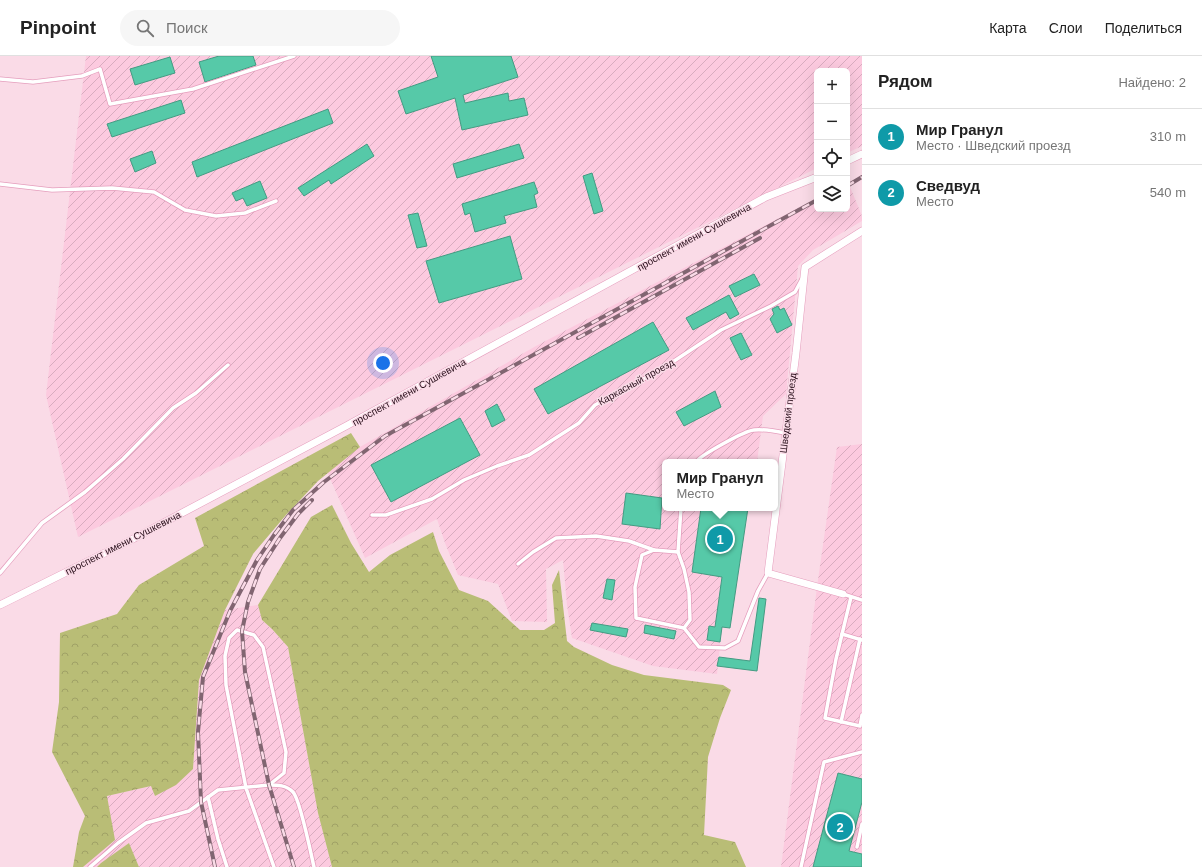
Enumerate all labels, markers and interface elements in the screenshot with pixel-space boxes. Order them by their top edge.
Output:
search box [120,10,400,46]
text: Pinpoint [20,17,96,38]
icon: search [134,17,156,39]
text: Поиск [166,19,208,36]
text: Карта [989,20,1027,36]
text: Слои [1049,20,1083,36]
text: Поделиться [1105,20,1182,36]
map controls [814,68,850,212]
button: + [814,68,850,104]
text: Рядом [878,72,933,91]
text: Найдено: 2 [1118,75,1186,90]
button: − [814,104,850,140]
text: Мир Гранул [916,121,1003,138]
text: 1 [887,129,895,144]
text: 310 m [1150,129,1186,144]
text: Место · Шведский проезд [916,138,1071,153]
button: locate [814,140,850,176]
button: layers [814,176,850,212]
text: Сведвуд [916,177,980,194]
text: 2 [887,185,895,200]
text: 540 m [1150,185,1186,200]
text: Место [916,194,954,209]
street label: проспект имени Сушкевича [635,201,753,273]
your location [373,353,393,373]
street label: проспект имени Сушкевича [350,356,468,428]
street label: Каркасный проезд [596,356,676,407]
street label: Шведский проезд [778,372,798,454]
popup [662,459,778,511]
text: Мир Гранул [676,469,764,486]
text: Место [676,486,714,501]
street label: проспект имени Сушкевича [63,509,183,577]
pin: 1 [707,524,733,554]
pin: 2 [827,812,853,842]

